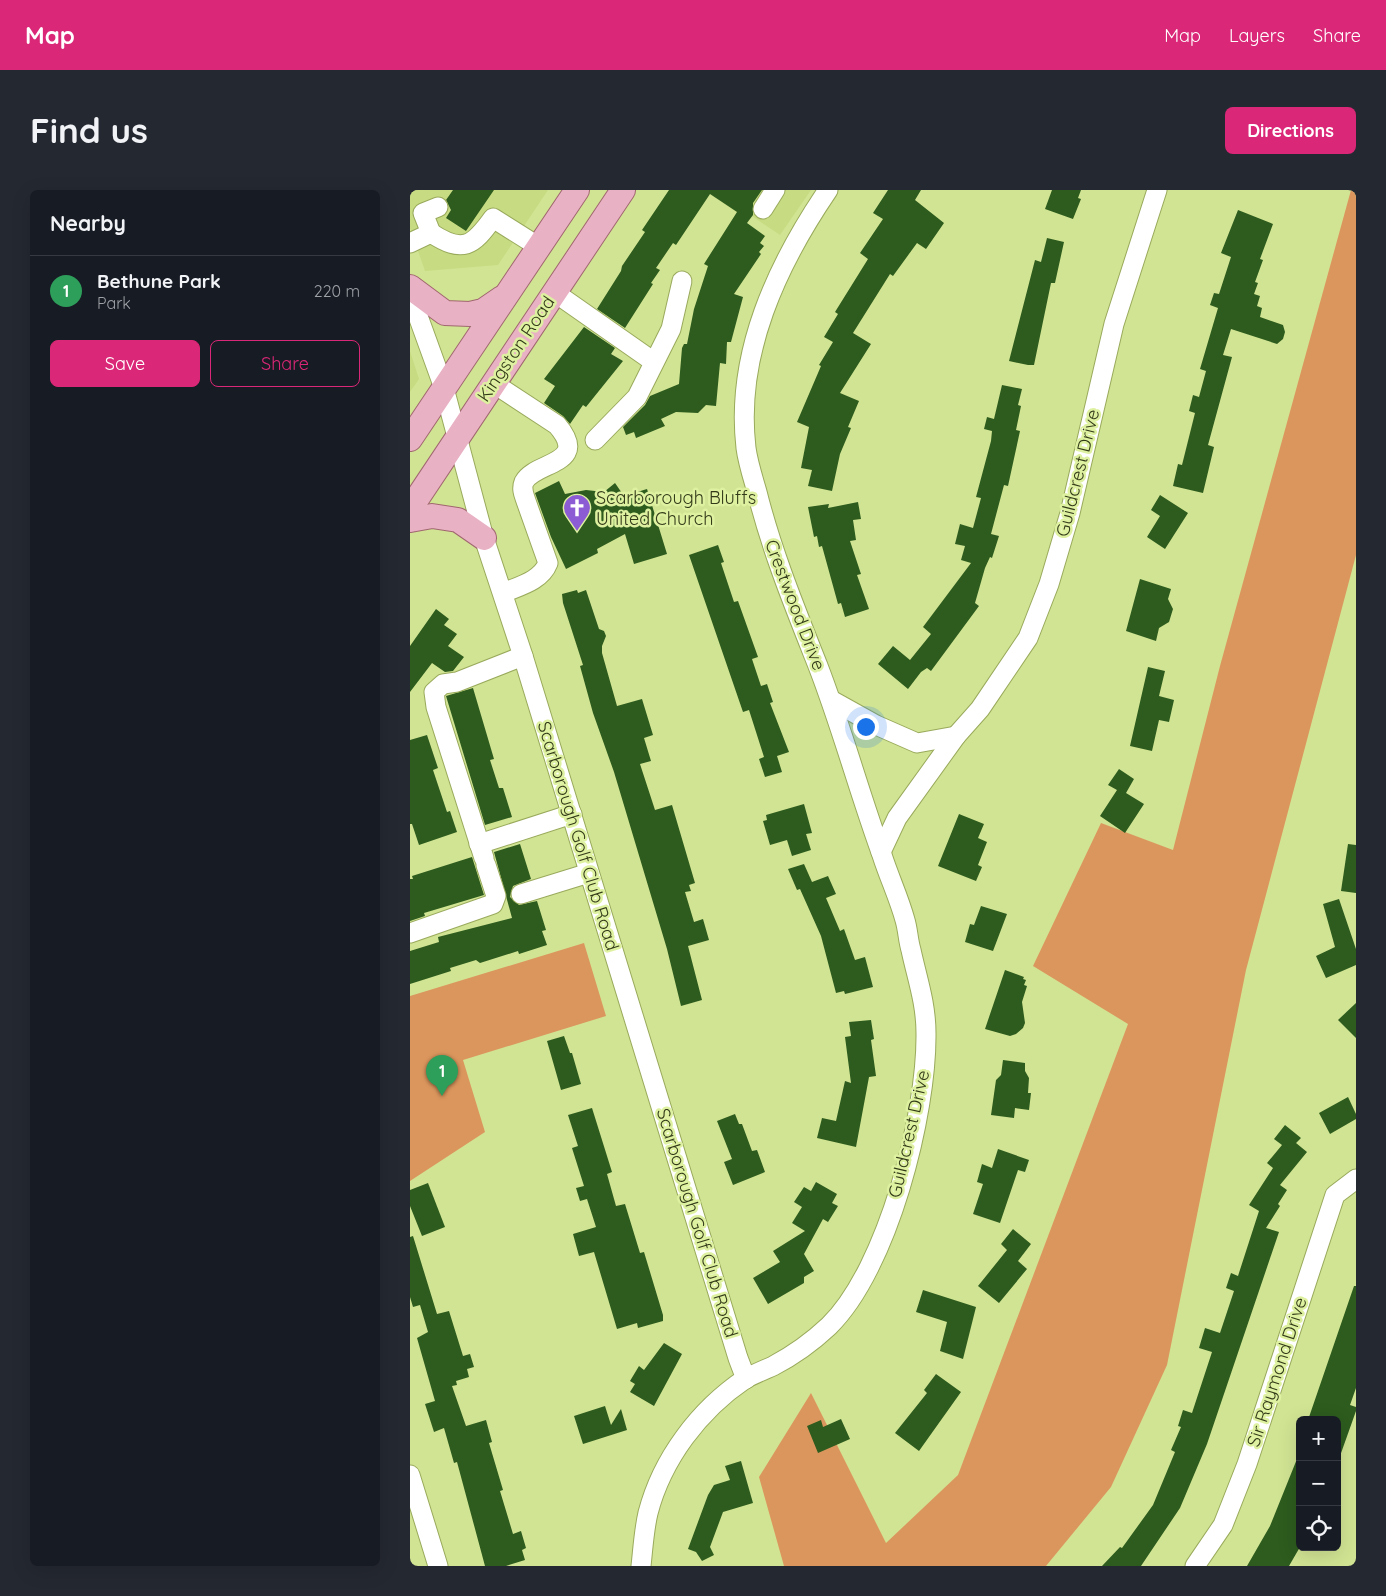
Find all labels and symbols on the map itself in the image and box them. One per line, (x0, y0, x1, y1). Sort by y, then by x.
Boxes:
street label: Kingston Road (472, 291, 559, 406)
street label: Guildcrest Drive (1051, 407, 1104, 539)
place label: Scarborough Bluffs United Church (596, 486, 756, 530)
church icon: Scarborough Bluffs United Church (562, 493, 592, 532)
street label: Crestwood Drive (760, 536, 831, 673)
your location (853, 714, 879, 740)
street label: Scarborough Golf Club Road (533, 719, 624, 953)
pin: 1 (426, 1055, 458, 1096)
street label: Guildcrest Drive (883, 1068, 934, 1200)
street label: Scarborough Golf Club Road (652, 1106, 743, 1340)
street label: Sir Raymond Drive (1241, 1294, 1312, 1450)

